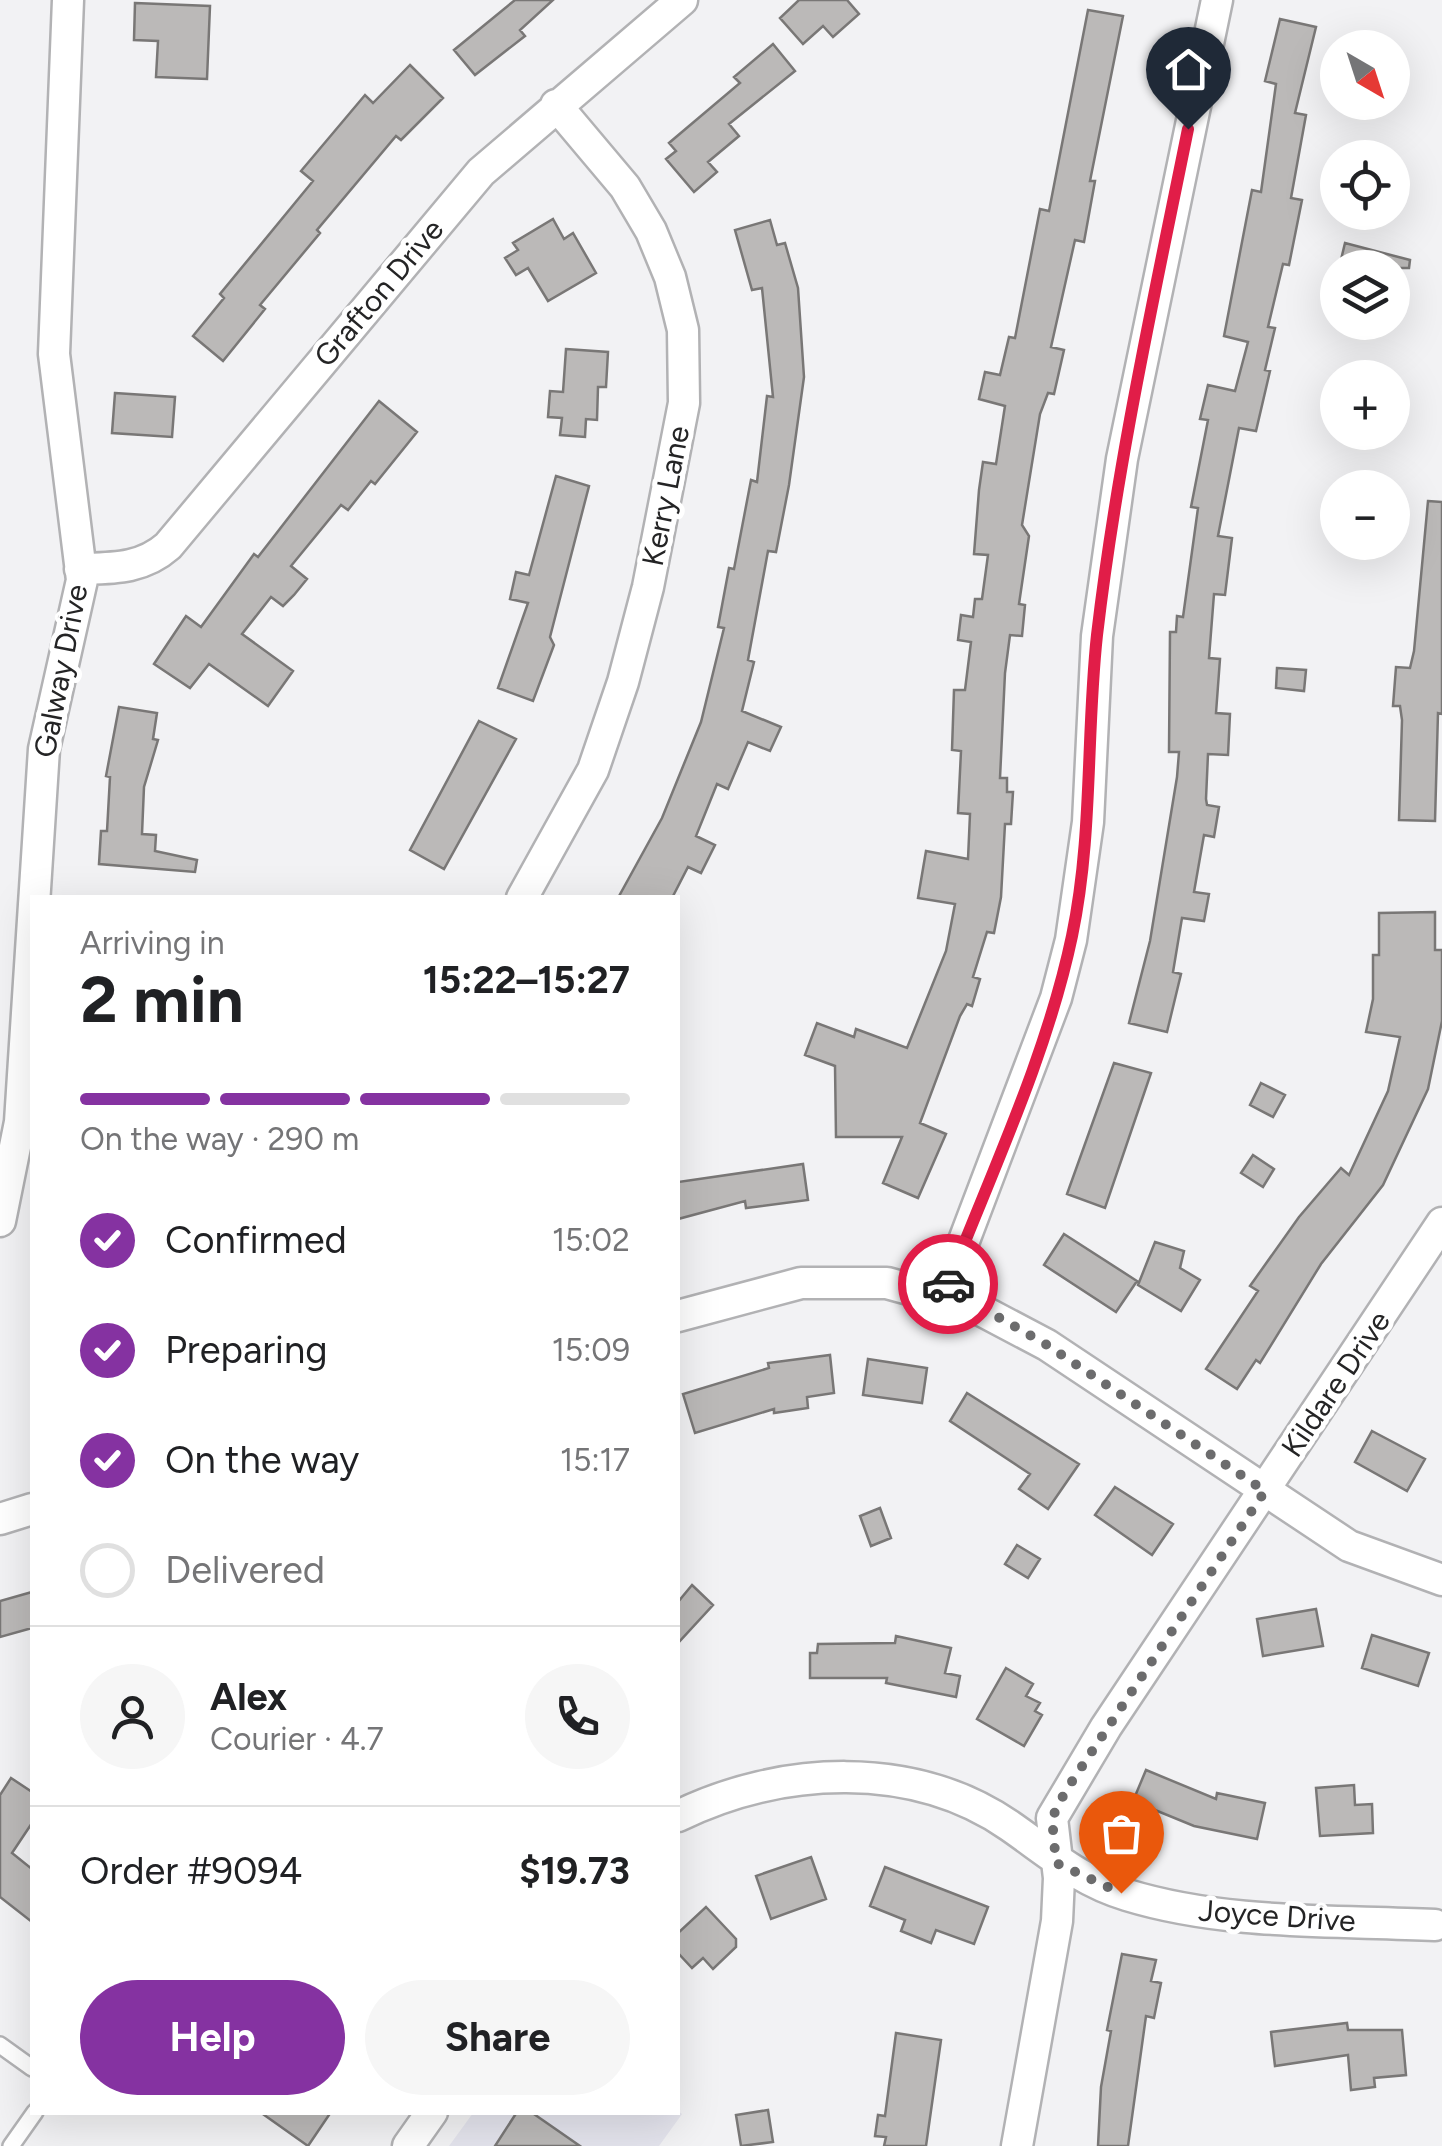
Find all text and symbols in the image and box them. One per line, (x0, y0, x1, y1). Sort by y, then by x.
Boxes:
pin (1146, 27, 1231, 130)
north arrow (1320, 30, 1410, 120)
map controls (1320, 30, 1410, 560)
icon: home (1161, 42, 1216, 97)
button: locate (1320, 140, 1410, 230)
street label: Grafton Drive (306, 211, 451, 374)
button: layers (1320, 250, 1410, 340)
button: + (1320, 360, 1410, 450)
street label: Kerry Lane (634, 423, 697, 569)
button: − (1320, 470, 1410, 560)
street label: Galway Drive (26, 581, 95, 761)
text: Arriving in (80, 924, 225, 962)
text: 15:22–15:27 (423, 957, 630, 1003)
text: 2 min (80, 960, 244, 1038)
text: On the way · 290 m (80, 1120, 359, 1158)
icon: check (80, 1213, 135, 1268)
text: Confirmed (165, 1217, 347, 1263)
text: 15:02 (552, 1221, 630, 1259)
courier (898, 1234, 998, 1334)
icon: car (921, 1257, 976, 1312)
street label: Kildare Drive (1273, 1304, 1398, 1464)
icon: check (80, 1323, 135, 1378)
text: Preparing (165, 1327, 327, 1373)
text: 15:09 (552, 1331, 630, 1369)
icon: check (80, 1433, 135, 1488)
text: On the way (165, 1437, 359, 1483)
text: 15:17 (560, 1441, 630, 1479)
text: Delivered (165, 1547, 325, 1593)
button: person (80, 1664, 185, 1769)
button: phone (525, 1664, 630, 1769)
text: Alex (210, 1674, 287, 1720)
text: Courier · 4.7 (210, 1720, 384, 1758)
pin (1079, 1791, 1164, 1894)
icon: bag (1094, 1806, 1149, 1861)
text: Order #9094 (80, 1848, 302, 1894)
text: $19.73 (519, 1848, 630, 1894)
street label: Joyce Drive (1197, 1892, 1357, 1939)
button: Help (80, 1980, 345, 2095)
button: Share (365, 1980, 630, 2095)

